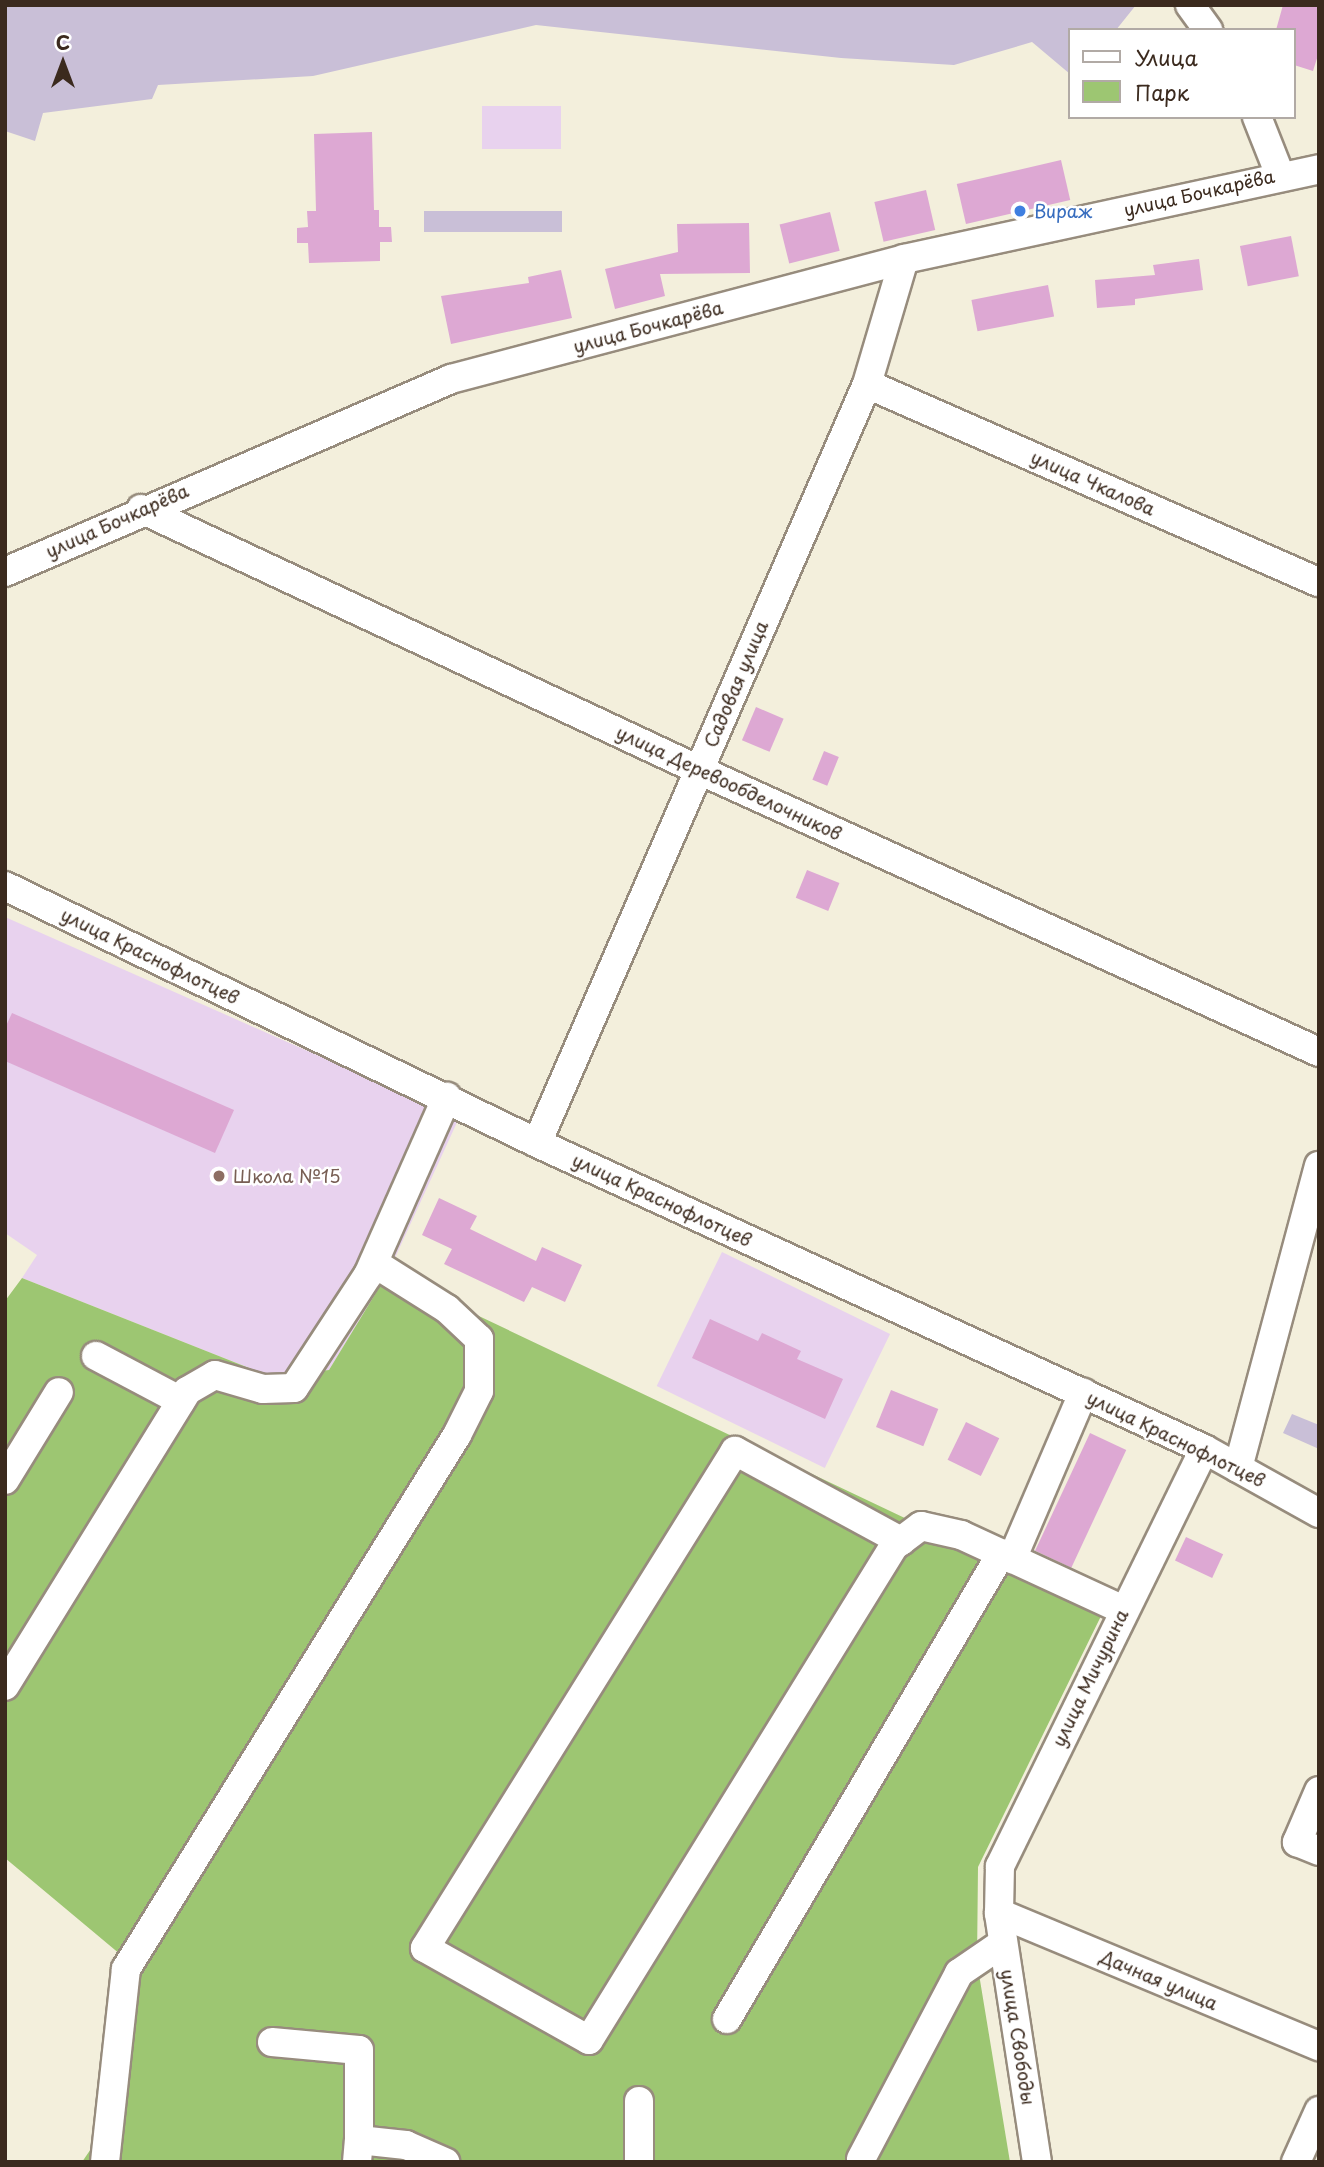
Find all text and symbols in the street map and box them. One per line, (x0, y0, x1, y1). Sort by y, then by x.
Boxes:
north arrow (28, 28, 98, 98)
text: С (56, 28, 70, 56)
legend (1068, 28, 1296, 119)
text: Улица (1135, 41, 1198, 73)
text: Парк (1135, 76, 1189, 108)
street label: улица Бочкарёва (1121, 165, 1277, 221)
place label: Вираж (1034, 200, 1092, 222)
marker: Вираж (1012, 203, 1028, 219)
street label: улица Бочкарёва (570, 296, 726, 358)
street label: улица Чкалова (1027, 446, 1159, 520)
street label: улица Бочкарёва (42, 480, 192, 562)
street label: Садовая улица (699, 617, 773, 751)
street label: улица Деревообделочников (612, 721, 846, 845)
street label: улица Краснофлотцев (57, 903, 243, 1009)
street label: улица Краснофлотцев (568, 1149, 756, 1251)
place label: Школа №15 (233, 1165, 341, 1187)
marker: Школа №15 (211, 1168, 227, 1184)
street label: улица Краснофлотцев (1083, 1386, 1269, 1492)
street label: улица Мичурина (1047, 1605, 1133, 1751)
street label: Дачная улица (1097, 1945, 1221, 2015)
street label: улица Свободы (997, 1967, 1039, 2107)

